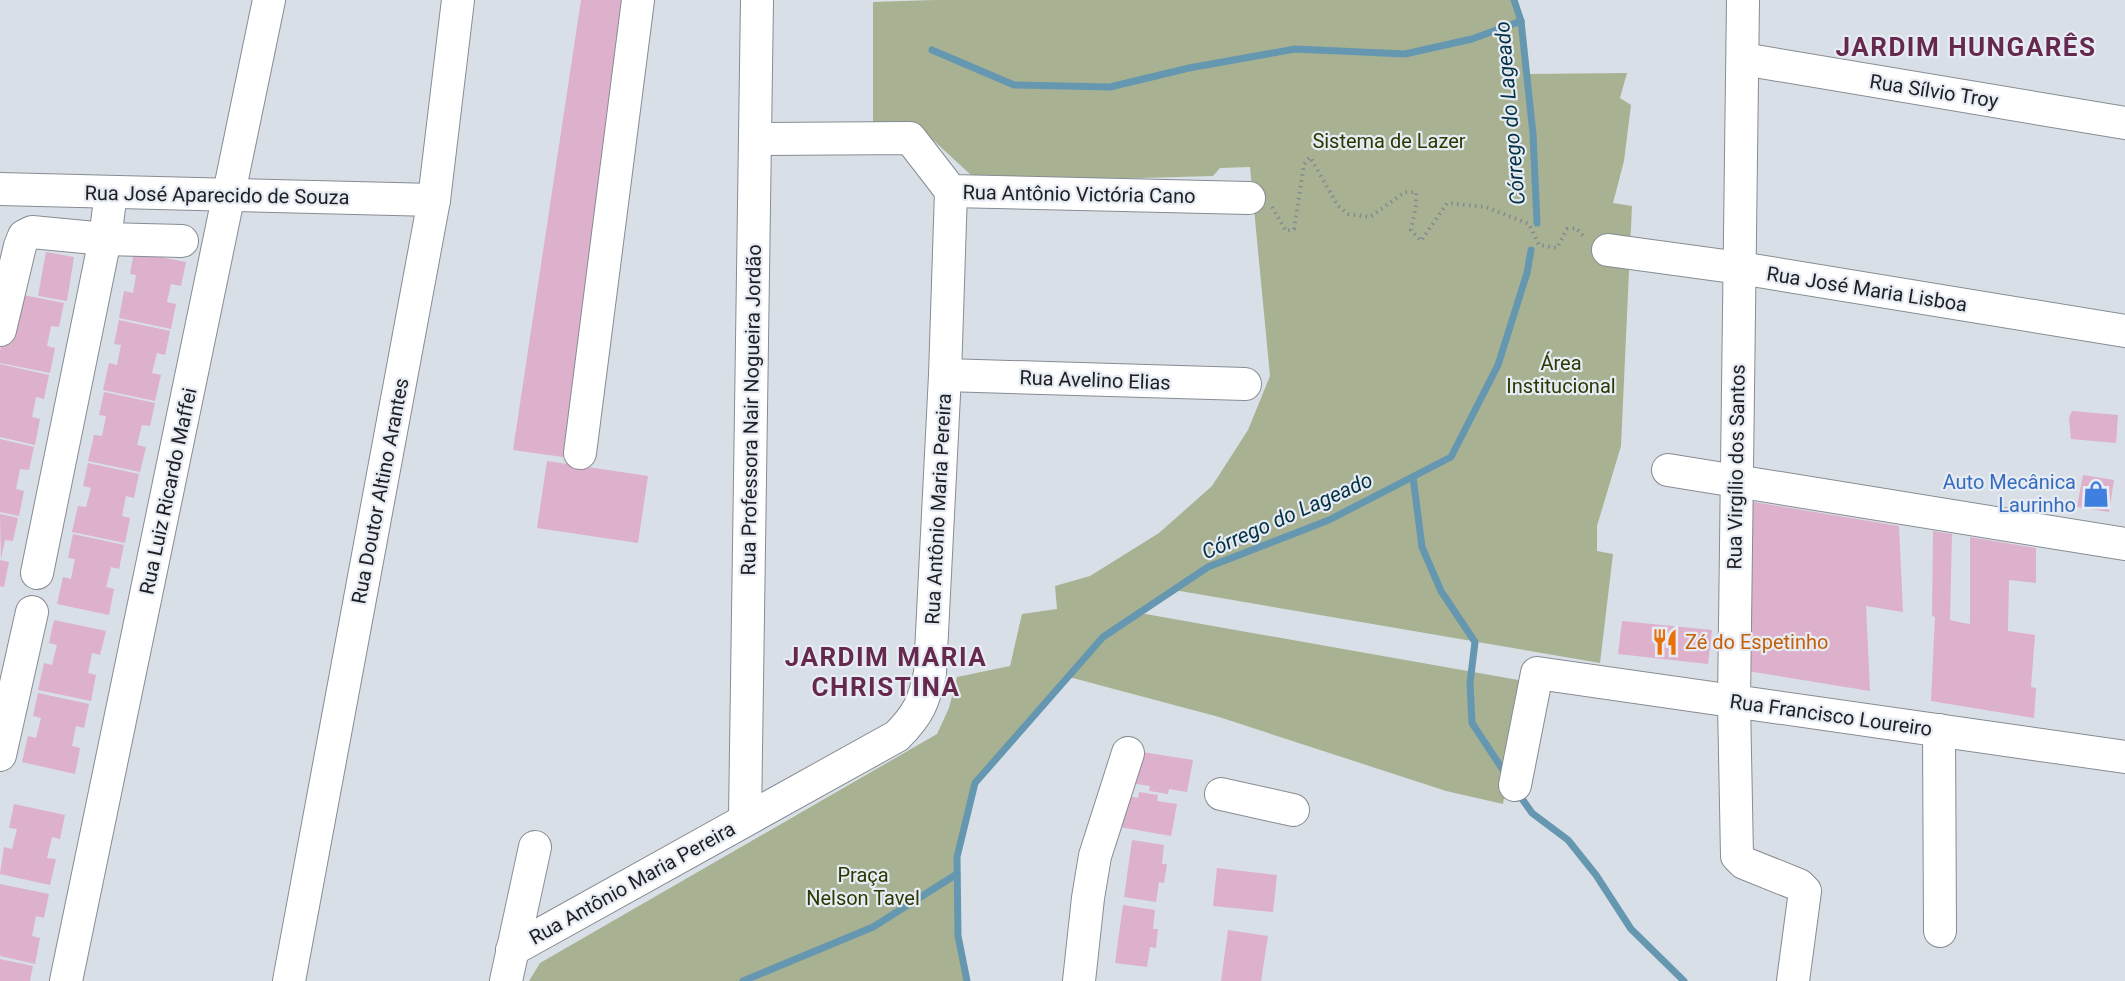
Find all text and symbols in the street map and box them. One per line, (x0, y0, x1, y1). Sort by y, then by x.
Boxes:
water label: Córrego do Lageado (1490, 20, 1530, 206)
district label: JARDIM HUNGARÊS (1836, 32, 2096, 62)
street label: Rua Sílvio Troy (1868, 69, 2001, 113)
park label: Sistema de Lazer (1312, 129, 1466, 153)
street label: Rua Antônio Victória Cano (962, 180, 1196, 208)
street label: Rua José Aparecido de Souza (84, 181, 350, 209)
street label: Rua Professora Nair Nogueira Jordão (736, 244, 766, 576)
street label: Rua José Maria Lisboa (1765, 261, 1969, 317)
park label: Área Institucional (1506, 351, 1616, 398)
street label: Rua Virgílio dos Santos (1722, 364, 1750, 570)
street label: Rua Avelino Elias (1019, 365, 1171, 395)
street label: Rua Doutor Altino Arantes (346, 376, 414, 606)
street label: Rua Luiz Ricardo Maffei (134, 386, 202, 596)
street label: Rua Antônio Maria Pereira (920, 393, 956, 625)
water label: Córrego do Lageado (1198, 468, 1376, 564)
place label: Auto Mecânica Laurinho (1943, 470, 2076, 517)
shop icon: Auto Mecânica Laurinho (2081, 479, 2111, 509)
restaurant icon: Zé do Espetinho (1650, 627, 1680, 657)
place label: Zé do Espetinho (1685, 630, 1828, 654)
district label: JARDIM MARIA CHRISTINA (785, 642, 987, 702)
street label: Rua Francisco Loureiro (1728, 689, 1934, 741)
street label: Rua Antônio Maria Pereira (525, 816, 739, 950)
park label: Praça Nelson Tavel (806, 863, 920, 910)

